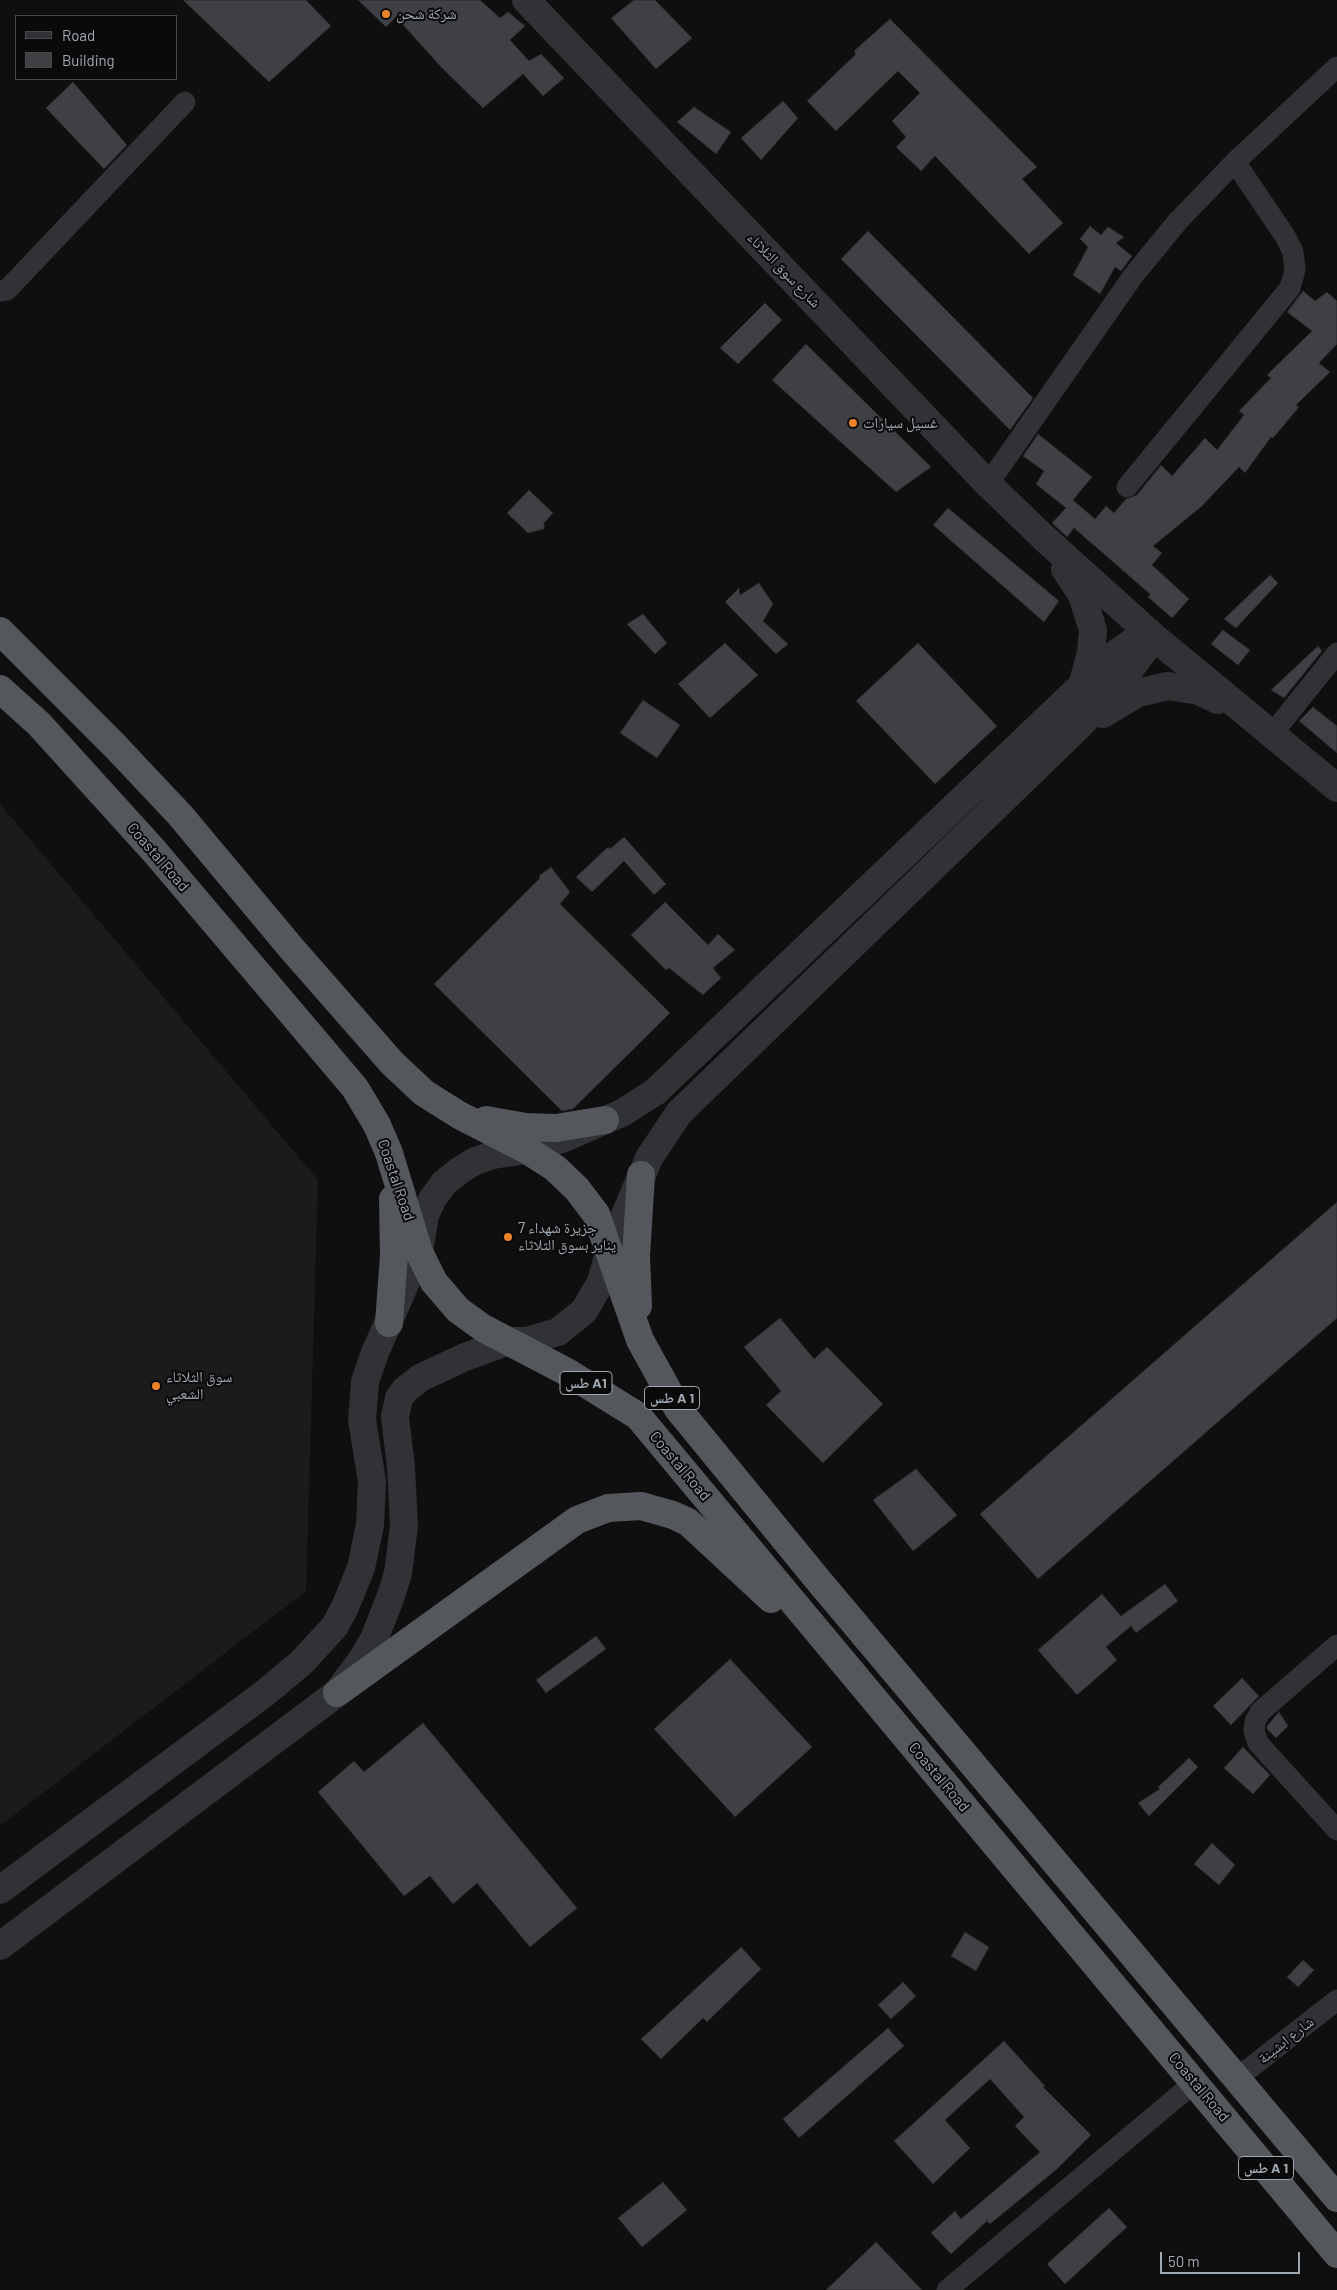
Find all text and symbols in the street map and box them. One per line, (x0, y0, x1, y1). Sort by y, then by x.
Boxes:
place label: شركة شحن (396, 5, 457, 23)
marker: شركة شحن (380, 8, 392, 20)
legend (15, 15, 178, 80)
text: Road (62, 26, 95, 44)
text: Building (62, 51, 115, 69)
street label: شارع سوق الثلاثاء (744, 229, 824, 311)
place label: غسيل سيارات (863, 414, 938, 432)
marker: غسيل سيارات (847, 417, 859, 429)
street label: Coastal Road (123, 819, 193, 895)
street label: Coastal Road (374, 1137, 418, 1223)
place label: جزيرة شهداء 7 يناير بسوق الثلاثاء (518, 1219, 616, 1254)
marker: جزيرة شهداء 7 يناير بسوق الثلاثاء (502, 1231, 514, 1243)
place label: سوق الثلاثاء الشعبي (166, 1368, 232, 1403)
road number: طس A1 (560, 1372, 612, 1395)
marker: سوق الثلاثاء الشعبي (150, 1380, 162, 1392)
road number: طس A 1 (644, 1386, 700, 1410)
street label: Coastal Road (646, 1428, 714, 1504)
street label: Coastal Road (905, 1739, 973, 1815)
street label: شارع ابشينة (1255, 2013, 1317, 2067)
street label: Coastal Road (1165, 2049, 1233, 2125)
road number: طس A 1 (1238, 2156, 1294, 2180)
scale bar (1162, 2242, 1302, 2274)
text: 50 m (1168, 2252, 1200, 2270)

